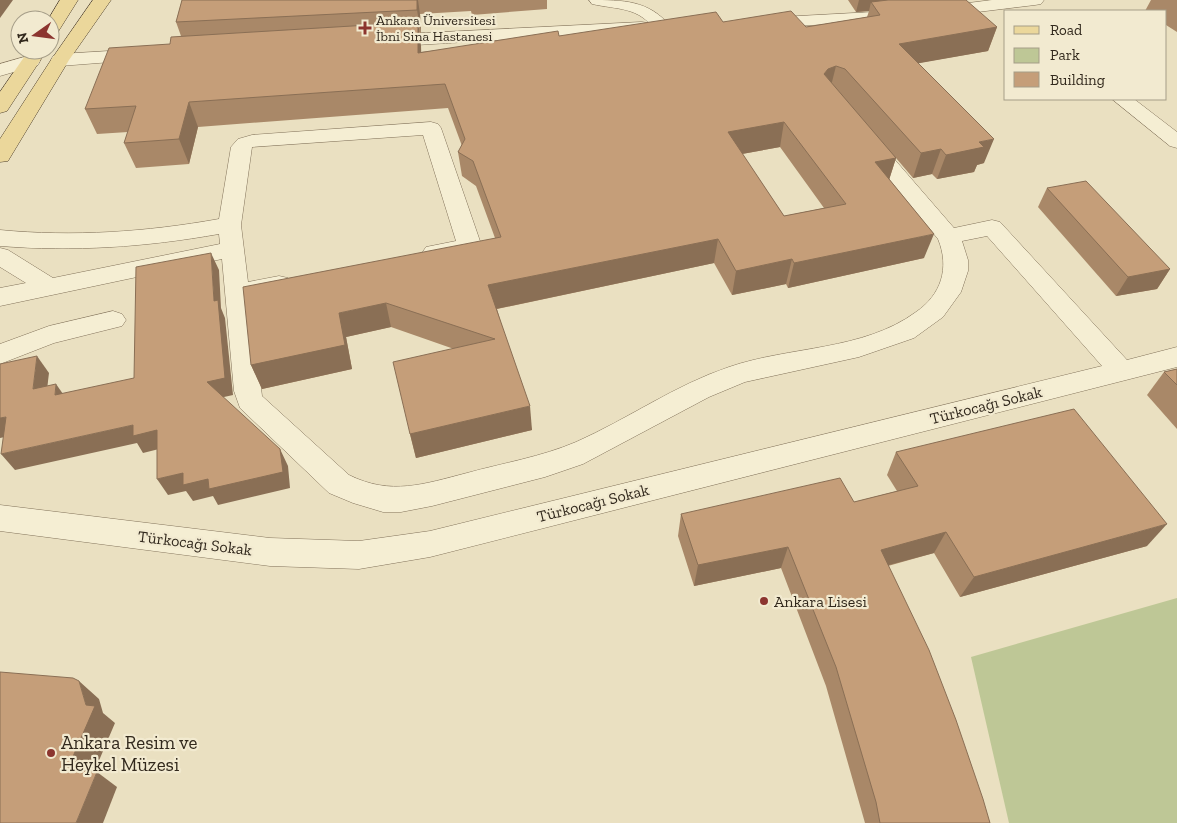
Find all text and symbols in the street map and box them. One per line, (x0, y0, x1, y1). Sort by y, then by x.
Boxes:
north arrow (10, 10, 60, 60)
legend (1004, 10, 1167, 100)
place label: Ankara Üniversitesi İbni Sina Hastanesi (376, 12, 496, 45)
marker: Ankara Üniversitesi İbni Sina Hastanesi (358, 21, 372, 35)
text: Road (1050, 21, 1083, 39)
text: N (13, 30, 32, 45)
text: Park (1050, 46, 1080, 64)
text: Building (1050, 71, 1105, 89)
street label: Türkocağı Sokak (928, 382, 1045, 428)
street label: Türkocağı Sokak (535, 480, 652, 526)
street label: Türkocağı Sokak (137, 527, 254, 560)
place label: Ankara Lisesi (774, 592, 867, 611)
marker: Ankara Lisesi (758, 595, 770, 607)
place label: Ankara Resim ve Heykel Müzesi (61, 731, 197, 776)
marker: Ankara Resim ve Heykel Müzesi (45, 747, 57, 759)

